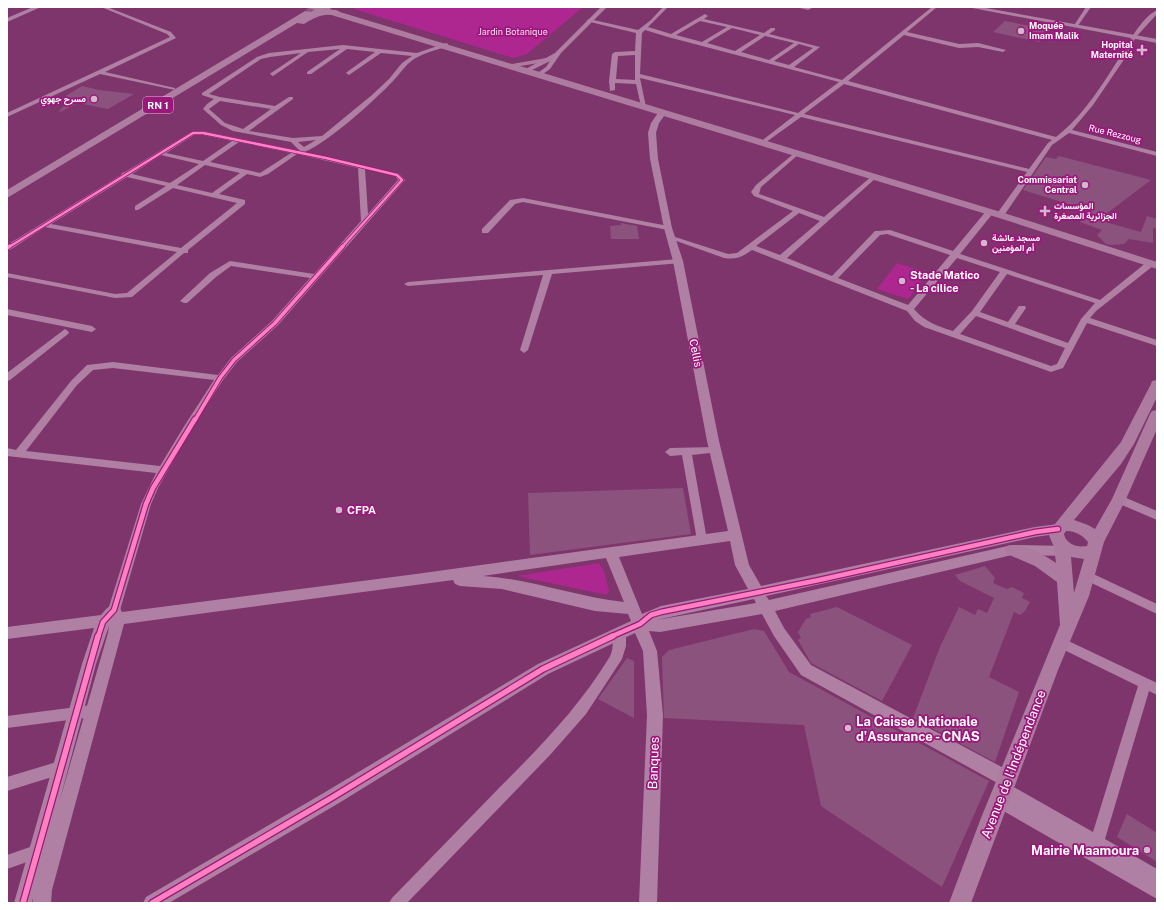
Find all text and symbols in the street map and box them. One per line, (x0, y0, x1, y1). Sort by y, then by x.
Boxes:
place label: Moquée Imam Malik (1029, 20, 1080, 41)
park label: Jardin Botanique (478, 26, 548, 37)
marker: Moquée Imam Malik (1016, 26, 1026, 36)
place label: Hopital Maternité (1091, 39, 1133, 60)
marker: Hopital Maternité (1136, 44, 1148, 56)
place label: مسرح جهوي (41, 93, 86, 107)
marker: مسرح جهوي (89, 94, 99, 104)
road number: RN 1 (143, 97, 173, 113)
street label: Rue Rezzoug (1088, 122, 1143, 145)
place label: Commissariat Central (1017, 174, 1077, 195)
marker: Commissariat Central (1080, 180, 1090, 190)
place label: المؤسسات الجزائرية المصغرة (1054, 200, 1117, 222)
marker: المؤسسات الجزائرية المصغرة (1039, 205, 1051, 217)
place label: مسجد عائشة أم المؤمنين (992, 232, 1040, 254)
marker: مسجد عائشة أم المؤمنين (979, 238, 989, 248)
place label: Stade Matico - La cilice (910, 269, 980, 294)
marker: Stade Matico - La cilice (897, 276, 907, 286)
street label: Cellis (687, 338, 705, 369)
place label: CFPA (347, 504, 376, 516)
marker: CFPA (334, 505, 344, 515)
street label: Avenue de l'Indépendance (978, 688, 1049, 841)
place label: La Caisse Nationale d'Assurance - CNAS (856, 714, 980, 744)
marker: La Caisse Nationale d'Assurance - CNAS (843, 723, 853, 733)
street label: Banques (645, 736, 662, 790)
place label: Mairie Maamoura (1031, 843, 1139, 858)
marker: Mairie Maamoura (1142, 845, 1152, 855)

